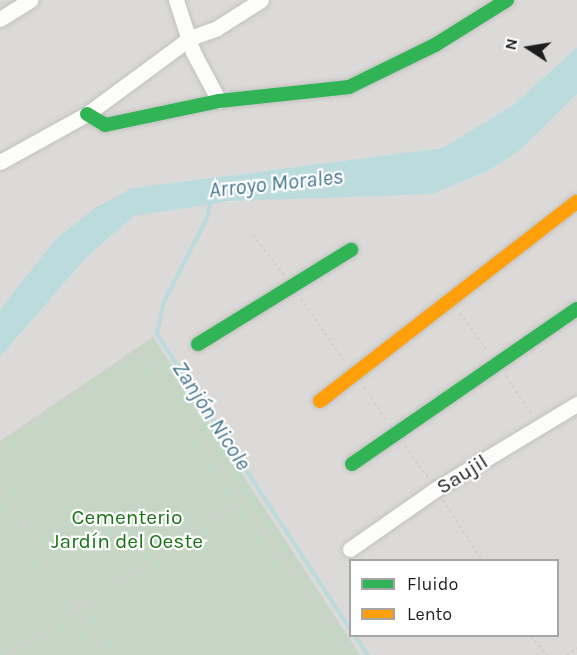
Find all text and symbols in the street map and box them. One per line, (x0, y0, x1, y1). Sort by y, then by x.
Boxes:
north arrow (499, 18, 559, 78)
text: N (500, 37, 521, 52)
water label: Arroyo Morales (208, 164, 344, 204)
water label: Zanjón Nicole (166, 357, 256, 475)
street label: Saujil (432, 449, 492, 499)
park label: Cementerio Jardín del Oeste (51, 504, 203, 554)
legend (349, 559, 559, 637)
text: Fluido (407, 573, 458, 595)
text: Lento (407, 603, 452, 625)

